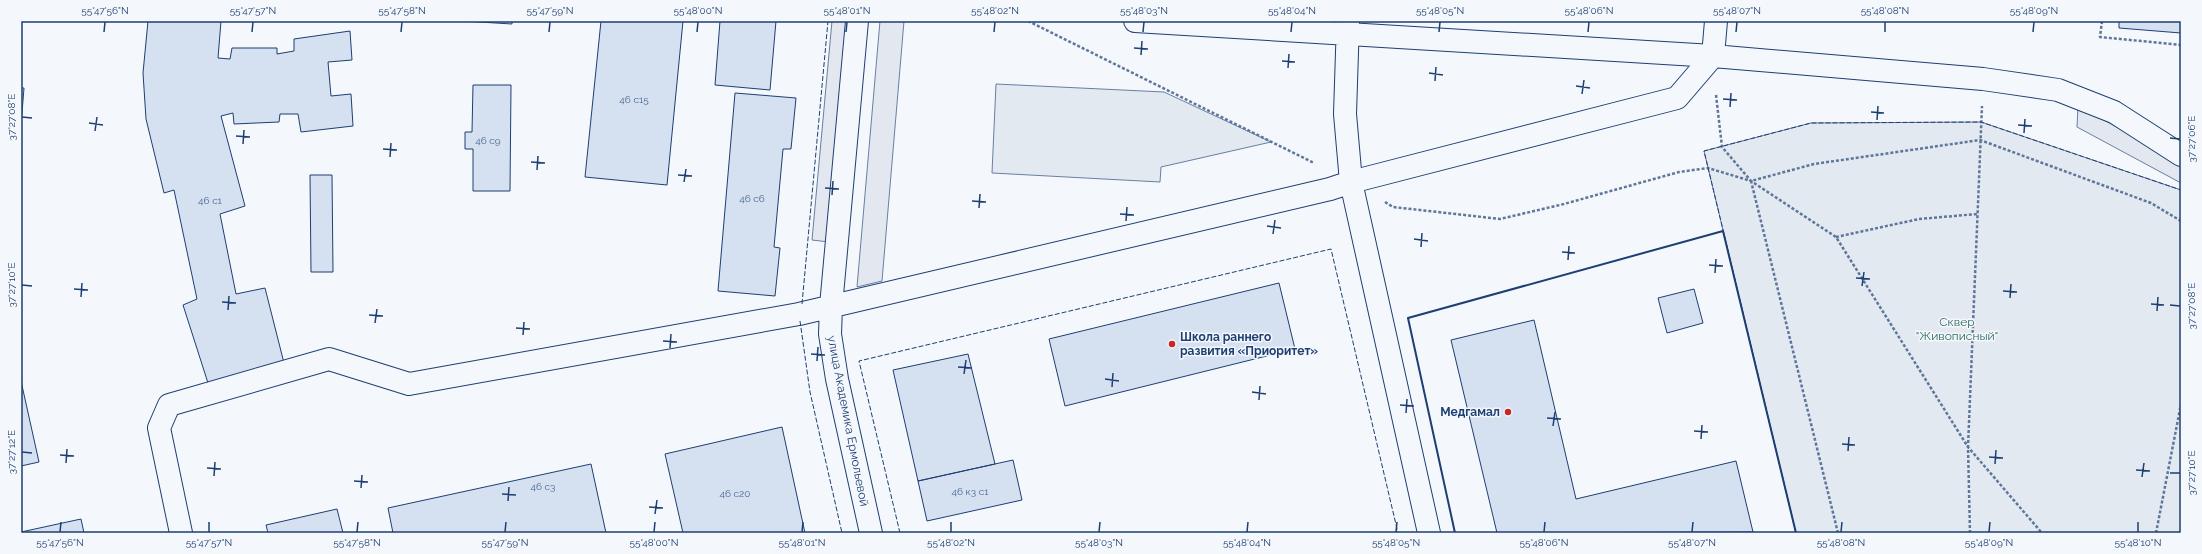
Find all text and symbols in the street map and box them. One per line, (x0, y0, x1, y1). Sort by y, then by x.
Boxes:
text: 55°47'56"N (81, 5, 129, 16)
text: 55°47'57"N (230, 5, 276, 16)
text: 55°47'58"N (378, 5, 426, 16)
text: 55°47'59"N (527, 5, 574, 16)
text: 55°48'00"N (674, 5, 722, 16)
text: 55°48'01"N (824, 5, 870, 16)
text: 55°48'02"N (971, 5, 1019, 16)
text: 55°48'03"N (1120, 5, 1168, 16)
text: 55°48'04"N (1268, 5, 1316, 16)
text: 55°48'05"N (1416, 5, 1464, 16)
text: 55°48'06"N (1565, 5, 1613, 16)
text: 55°48'07"N (1713, 5, 1761, 16)
text: 55°48'08"N (1861, 5, 1909, 16)
text: 55°48'09"N (2010, 5, 2058, 16)
text: 37°27'08"E (6, 94, 17, 140)
house number: 46 с15 (619, 94, 649, 105)
text: 37°27'06"E (2186, 116, 2197, 162)
house number: 46 с9 (475, 135, 501, 146)
house number: 46 с6 (739, 193, 765, 204)
house number: 46 с1 (198, 195, 223, 206)
text: 37°27'10"E (6, 262, 17, 308)
text: 37°27'08"E (2186, 283, 2197, 329)
park label: Сквер "Живописный" (1916, 315, 1998, 343)
place label: Школа раннего развития «Приоритет» (1180, 330, 1318, 358)
street label: улица Академика Ермольевой (825, 335, 871, 507)
marker: Школа раннего развития «Приоритет» (1167, 339, 1177, 349)
place label: Медгамал (1440, 405, 1500, 419)
marker: Медгамал (1503, 407, 1513, 417)
text: 37°27'12"E (6, 430, 17, 474)
text: 37°27'10"E (2186, 450, 2197, 496)
house number: 46 с3 (531, 481, 555, 492)
house number: 46 к3 с1 (952, 486, 989, 497)
house number: 46 с20 (720, 488, 750, 499)
text: 55°47'56"N (36, 537, 84, 548)
text: 55°47'57"N (186, 537, 232, 548)
text: 55°47'58"N (333, 537, 381, 548)
text: 55°47'59"N (482, 537, 529, 548)
text: 55°48'00"N (630, 537, 678, 548)
text: 55°48'01"N (779, 537, 825, 548)
text: 55°48'02"N (927, 537, 975, 548)
text: 55°48'03"N (1075, 537, 1123, 548)
text: 55°48'04"N (1223, 537, 1271, 548)
text: 55°48'05"N (1372, 537, 1420, 548)
text: 55°48'06"N (1520, 537, 1568, 548)
text: 55°48'07"N (1668, 537, 1716, 548)
text: 55°48'08"N (1817, 537, 1865, 548)
text: 55°48'09"N (1965, 537, 2013, 548)
text: 55°48'10"N (2114, 537, 2162, 548)

